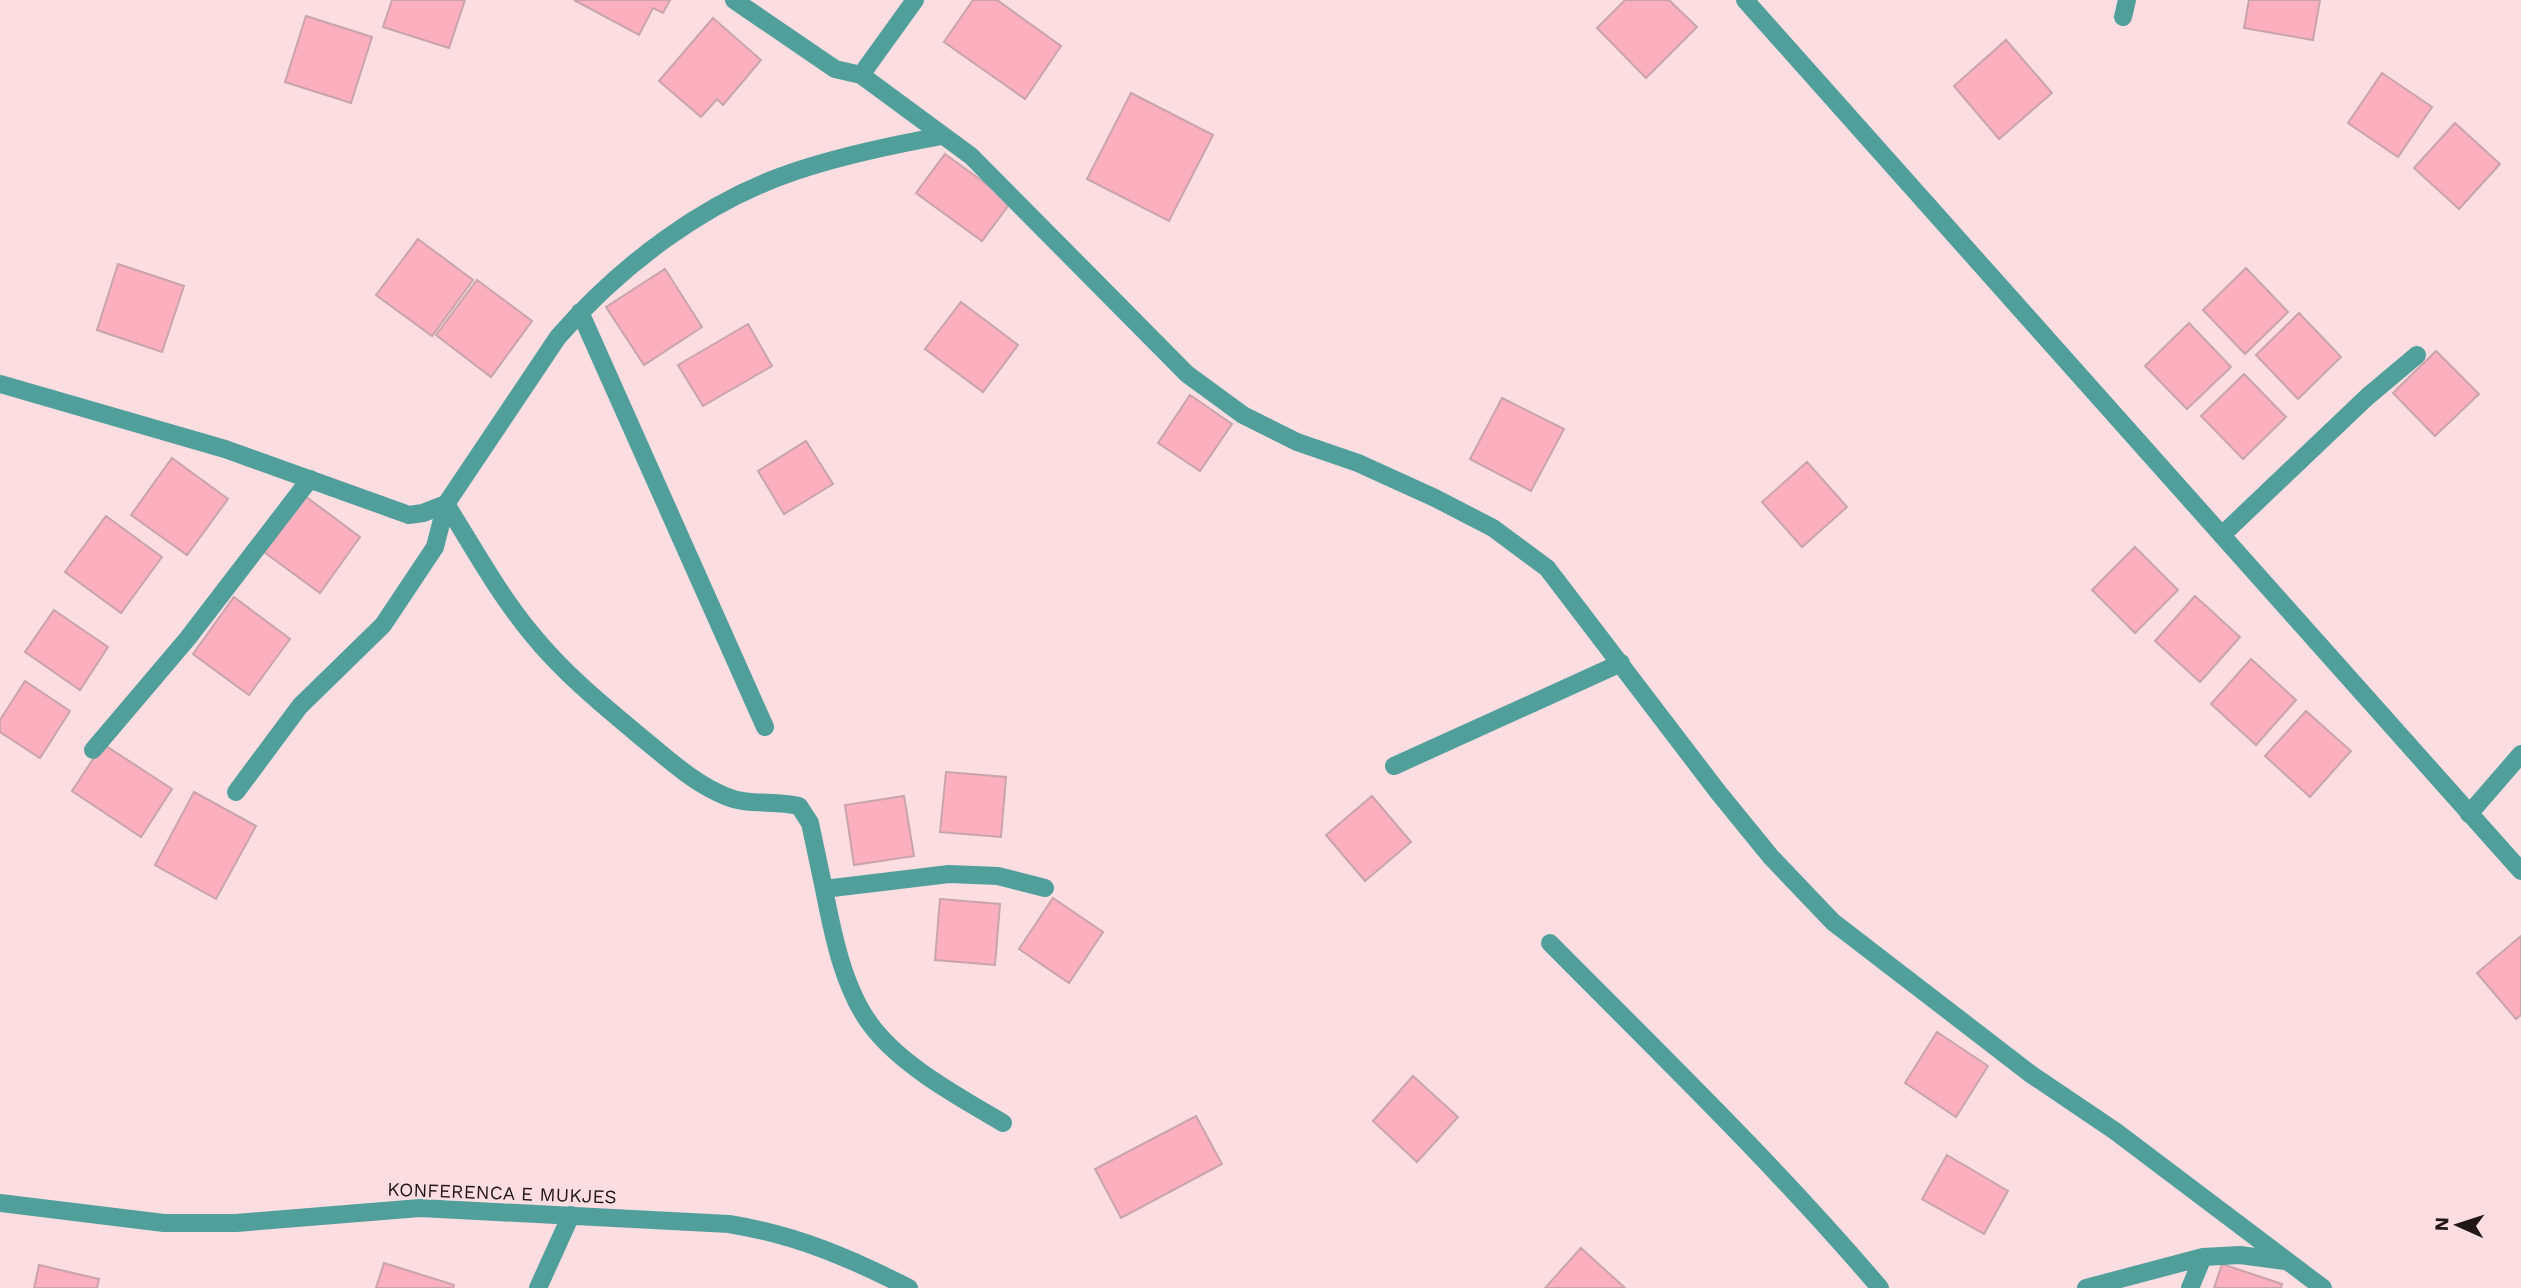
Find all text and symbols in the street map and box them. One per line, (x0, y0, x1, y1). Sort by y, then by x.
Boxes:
street label: KONFERENCA E MUKJES (387, 1178, 617, 1208)
north arrow (2423, 1190, 2493, 1260)
text: N (2430, 1216, 2453, 1232)

